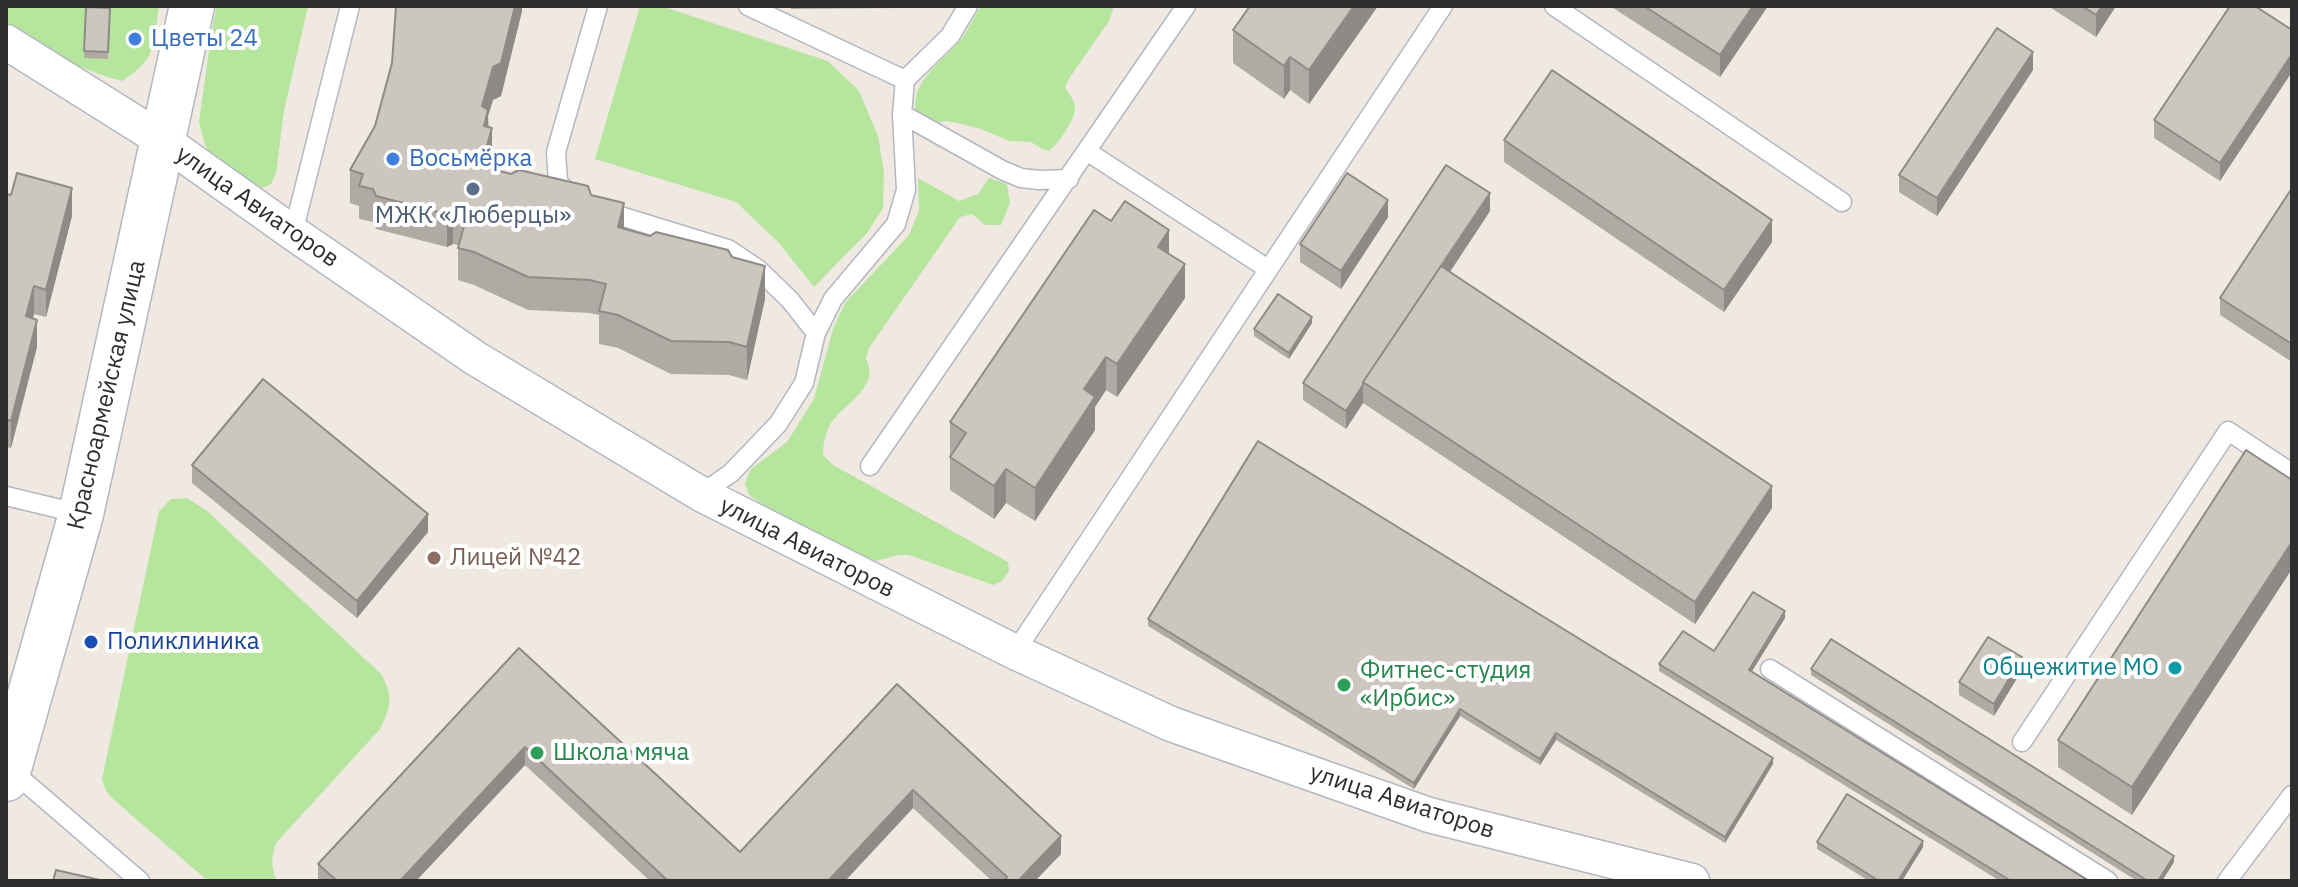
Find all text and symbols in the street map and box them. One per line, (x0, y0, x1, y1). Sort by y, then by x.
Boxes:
place label: Цветы 24 (151, 25, 258, 53)
marker: Цветы 24 (126, 30, 144, 48)
street label: улица Авиаторов (170, 140, 344, 274)
place label: Восьмёрка (409, 145, 532, 173)
marker: Восьмёрка (384, 150, 402, 168)
marker: МЖК «Люберцы» (464, 180, 482, 198)
place label: МЖК «Люберцы» (375, 202, 571, 230)
street label: Красноармейская улица (62, 257, 152, 533)
street label: улица Авиаторов (715, 491, 899, 605)
place label: Лицей №42 (450, 544, 581, 572)
marker: Лицей №42 (425, 549, 443, 567)
place label: Поликлиника (107, 628, 260, 656)
marker: Поликлиника (82, 633, 100, 651)
place label: Общежитие МО (1983, 654, 2159, 682)
place label: Фитнес-студия «Ирбис» (1360, 657, 1531, 713)
marker: Общежитие МО (2166, 659, 2184, 677)
marker: Фитнес-студия «Ирбис» (1335, 676, 1353, 694)
place label: Школа мяча (553, 739, 689, 767)
marker: Школа мяча (528, 744, 546, 762)
street label: улица Авиаторов (1306, 759, 1498, 845)

